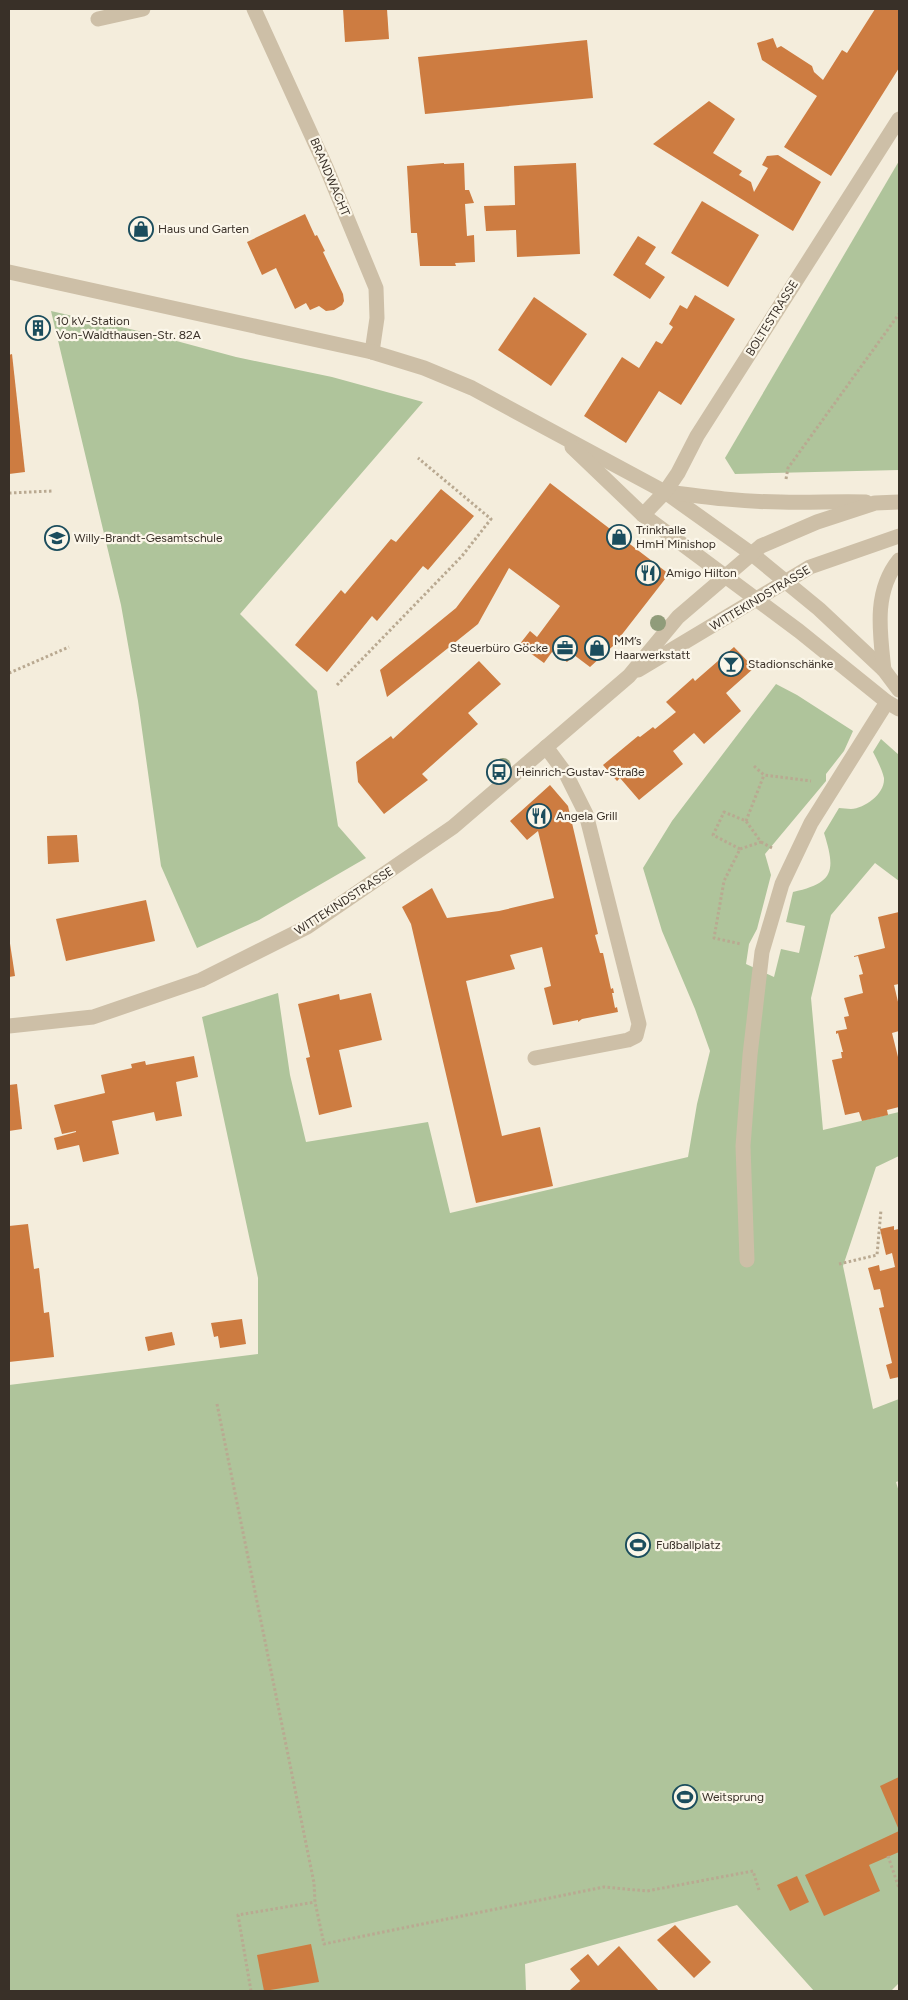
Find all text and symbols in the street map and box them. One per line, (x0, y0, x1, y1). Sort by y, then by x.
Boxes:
street label: BRANDWACHT (307, 136, 353, 219)
shop icon: Haus und Garten (128, 216, 154, 242)
place label: Haus und Garten (158, 222, 249, 236)
street label: BOLTESTRASSE (743, 277, 801, 359)
place label: 10 kV-Station Von-Waldthausen-Str. 82A (56, 314, 201, 342)
building icon: 10 kV-Station Von-Waldthausen-Str. 82A (25, 315, 51, 341)
place label: Trinkhalle HmH Minishop (636, 523, 716, 551)
shop icon: Trinkhalle HmH Minishop (606, 524, 632, 550)
school or university icon: Willy-Brandt-Gesamtschule (44, 525, 70, 551)
place label: Willy-Brandt-Gesamtschule (74, 531, 223, 545)
restaurant icon: Amigo Hilton (635, 560, 661, 586)
street label: WITTEKINDSTRASSE (707, 562, 813, 634)
place label: Amigo Hilton (666, 566, 737, 580)
place label: MM’s Haarwerkstatt (614, 634, 691, 662)
office icon: Steuerbüro Göcke (552, 635, 578, 661)
shop icon: MM’s Haarwerkstatt (584, 635, 610, 661)
place label: Steuerbüro Göcke (450, 641, 548, 655)
bar icon: Stadionschänke (718, 651, 744, 677)
place label: Stadionschänke (748, 657, 834, 671)
bus stop icon: Heinrich-Gustav-Straße (486, 759, 512, 785)
place label: Heinrich-Gustav-Straße (516, 765, 645, 779)
restaurant icon: Angela Grill (526, 803, 552, 829)
place label: Angela Grill (556, 809, 617, 823)
street label: WITTEKINDSTRASSE (292, 864, 396, 938)
sports icon: Fußballplatz (625, 1532, 651, 1558)
place label: Fußballplatz (656, 1538, 721, 1552)
sports icon: Weitsprung (672, 1784, 698, 1810)
place label: Weitsprung (702, 1790, 764, 1804)

